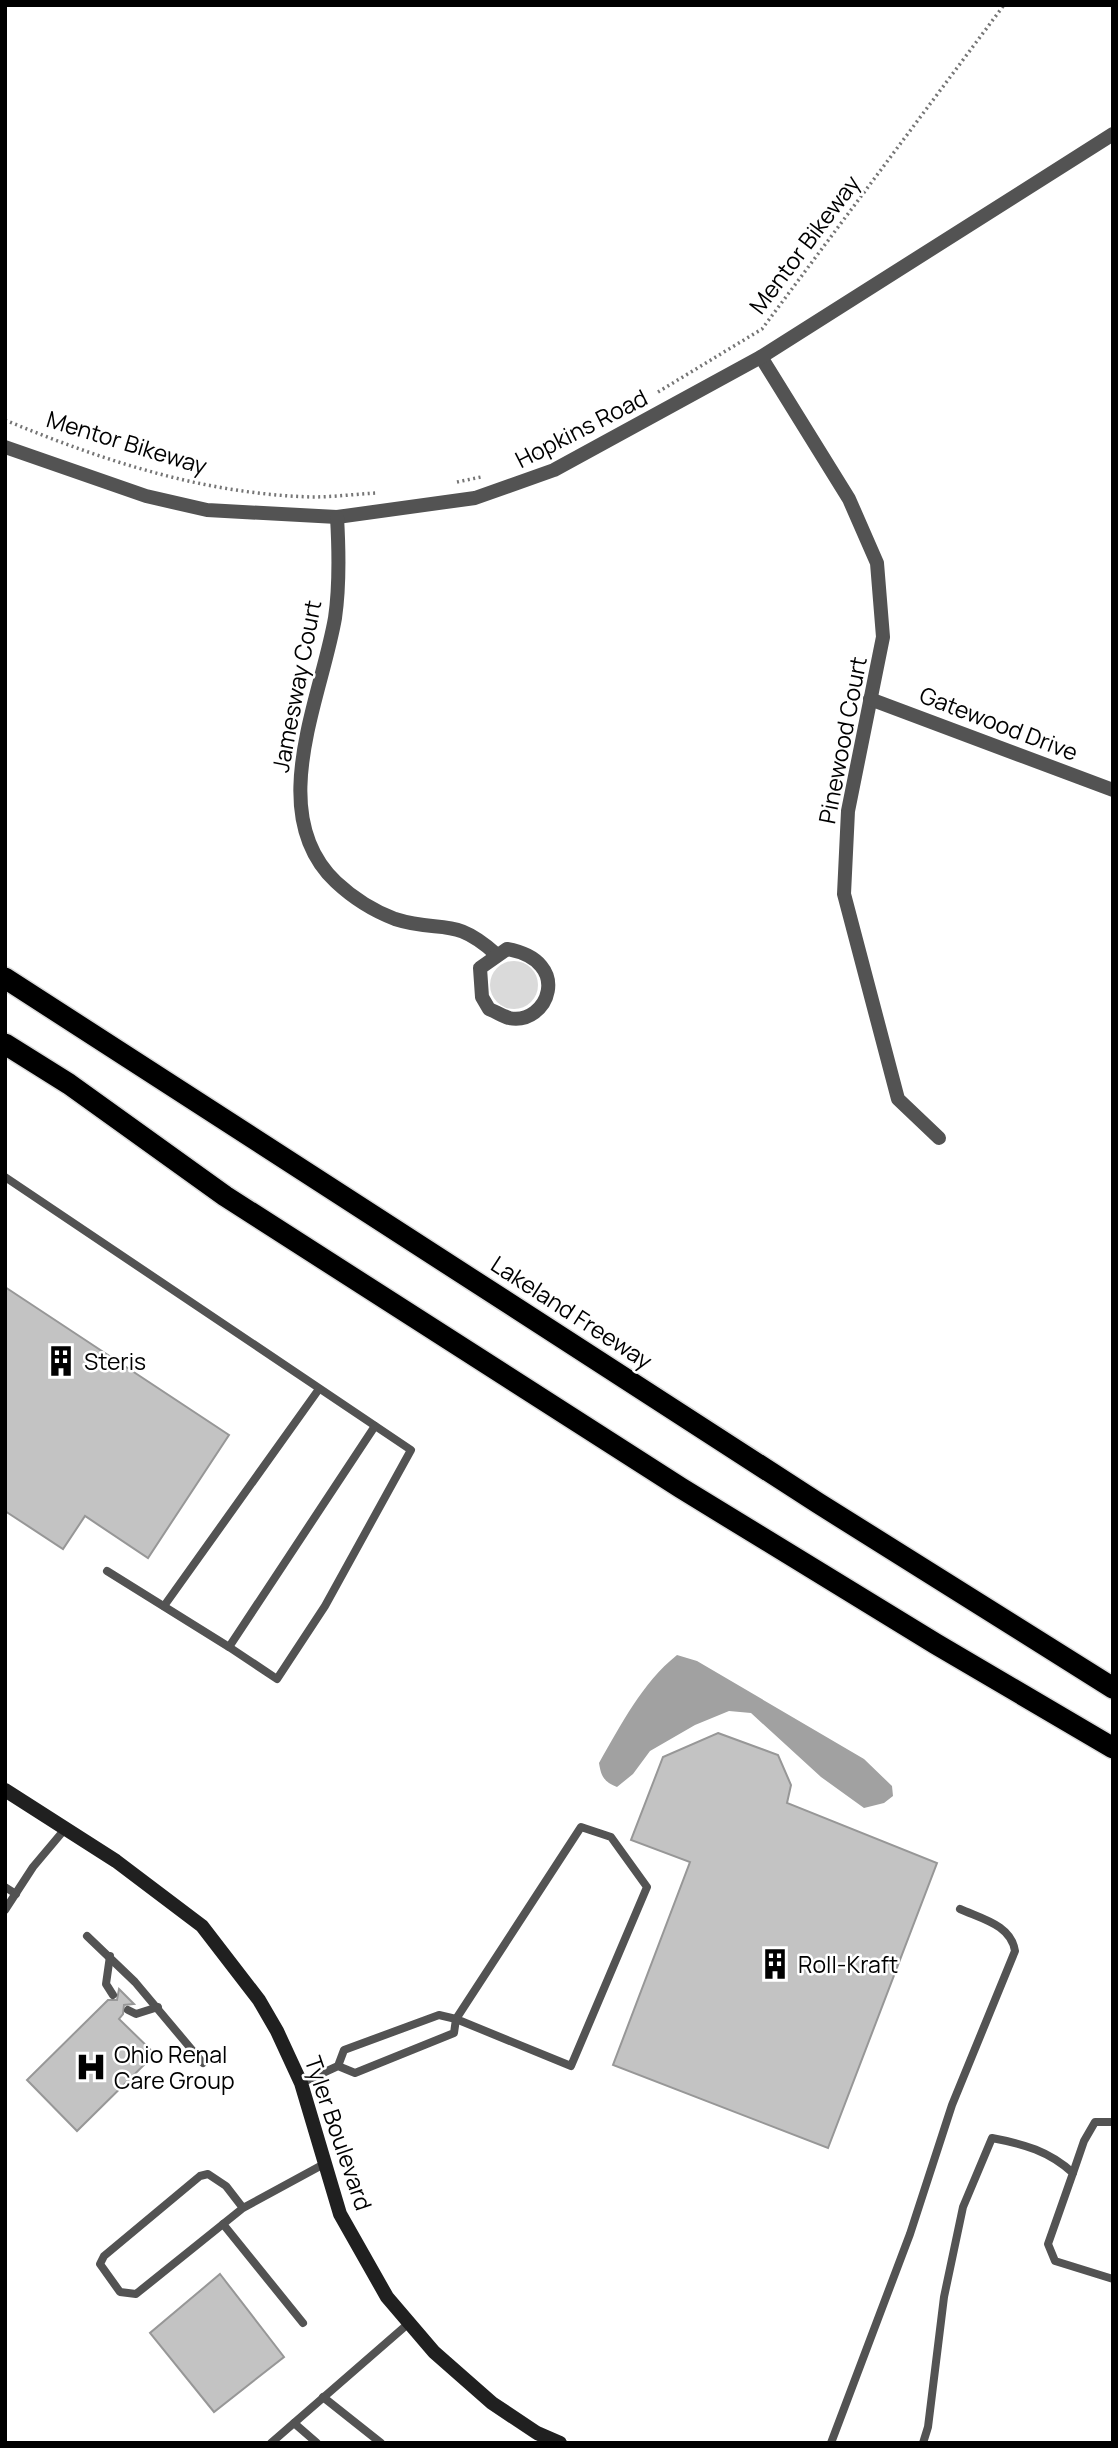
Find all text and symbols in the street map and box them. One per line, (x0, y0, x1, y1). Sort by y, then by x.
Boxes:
street label: Mentor Bikeway (741, 168, 867, 320)
street label: Hopkins Road (509, 381, 653, 475)
street label: Mentor Bikeway (43, 402, 211, 482)
street label: Jamesway Court (264, 597, 328, 775)
street label: Pinewood Court (810, 654, 874, 826)
street label: Gatewood Drive (915, 678, 1083, 768)
street label: Lakeland Freeway (485, 1248, 659, 1376)
building icon: Steris (44, 1344, 78, 1378)
place label: Steris (84, 1345, 146, 1377)
building icon: Roll-Kraft (758, 1947, 792, 1981)
place label: Roll-Kraft (798, 1948, 898, 1980)
place label: Ohio Renal Care Group (114, 2038, 235, 2096)
hospital icon: Ohio Renal Care Group (74, 2050, 108, 2084)
street label: Tyler Boulevard (298, 2052, 380, 2214)

